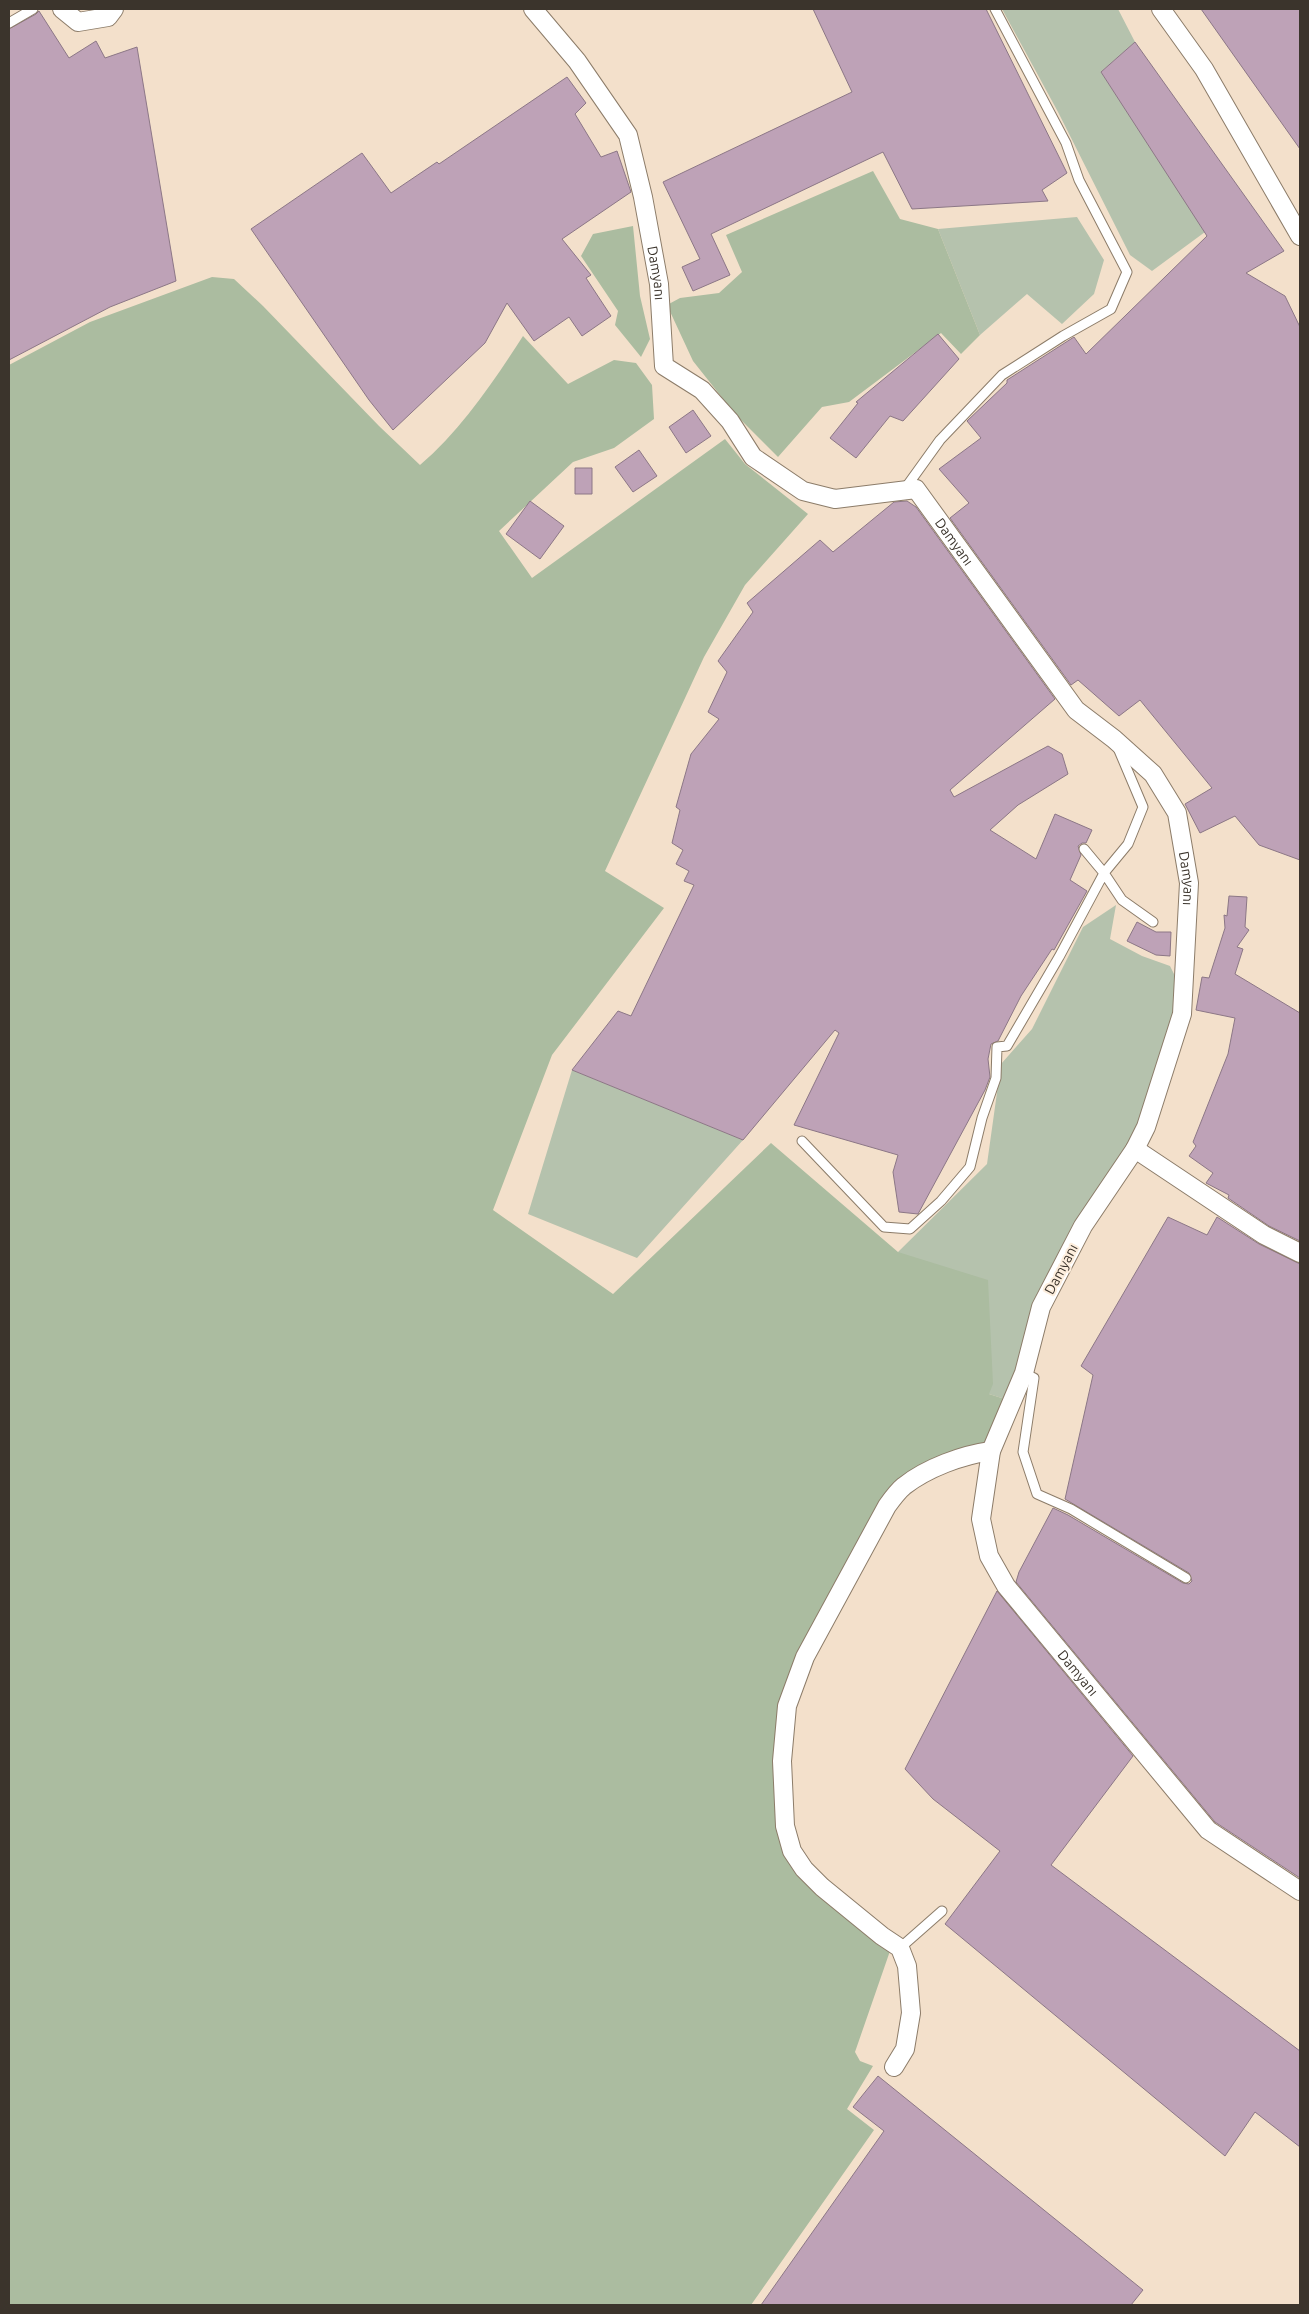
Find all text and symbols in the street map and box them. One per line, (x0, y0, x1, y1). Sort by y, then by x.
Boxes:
street label: Damyanı (644, 245, 668, 300)
street label: Damyanı (932, 515, 977, 569)
street label: Damyanı (1176, 850, 1197, 906)
street label: Damyanı (1041, 1241, 1081, 1297)
street label: Damyanı (1054, 1647, 1101, 1699)

